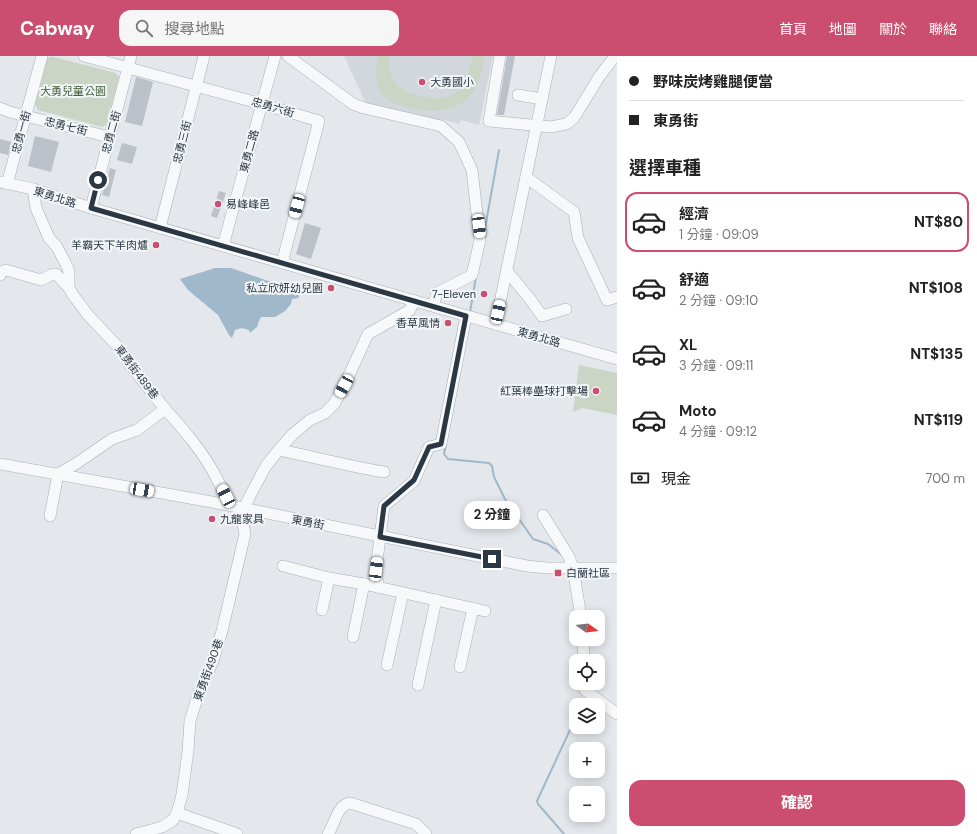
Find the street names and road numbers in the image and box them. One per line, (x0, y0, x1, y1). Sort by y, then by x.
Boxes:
street label: 忠勇六街 (250, 94, 296, 120)
street label: 忠勇一街 (9, 109, 33, 155)
street label: 忠勇二街 (99, 109, 123, 155)
street label: 忠勇七街 (43, 114, 89, 138)
street label: 忠勇三街 (170, 119, 194, 165)
street label: 東勇二路 (237, 128, 261, 174)
street label: 東勇北路 (32, 184, 78, 210)
street label: 東勇北路 (516, 324, 562, 350)
street label: 東勇街489巷 (112, 342, 162, 402)
street label: 東勇街 (290, 512, 326, 532)
street label: 東勇街490巷 (190, 637, 226, 703)

